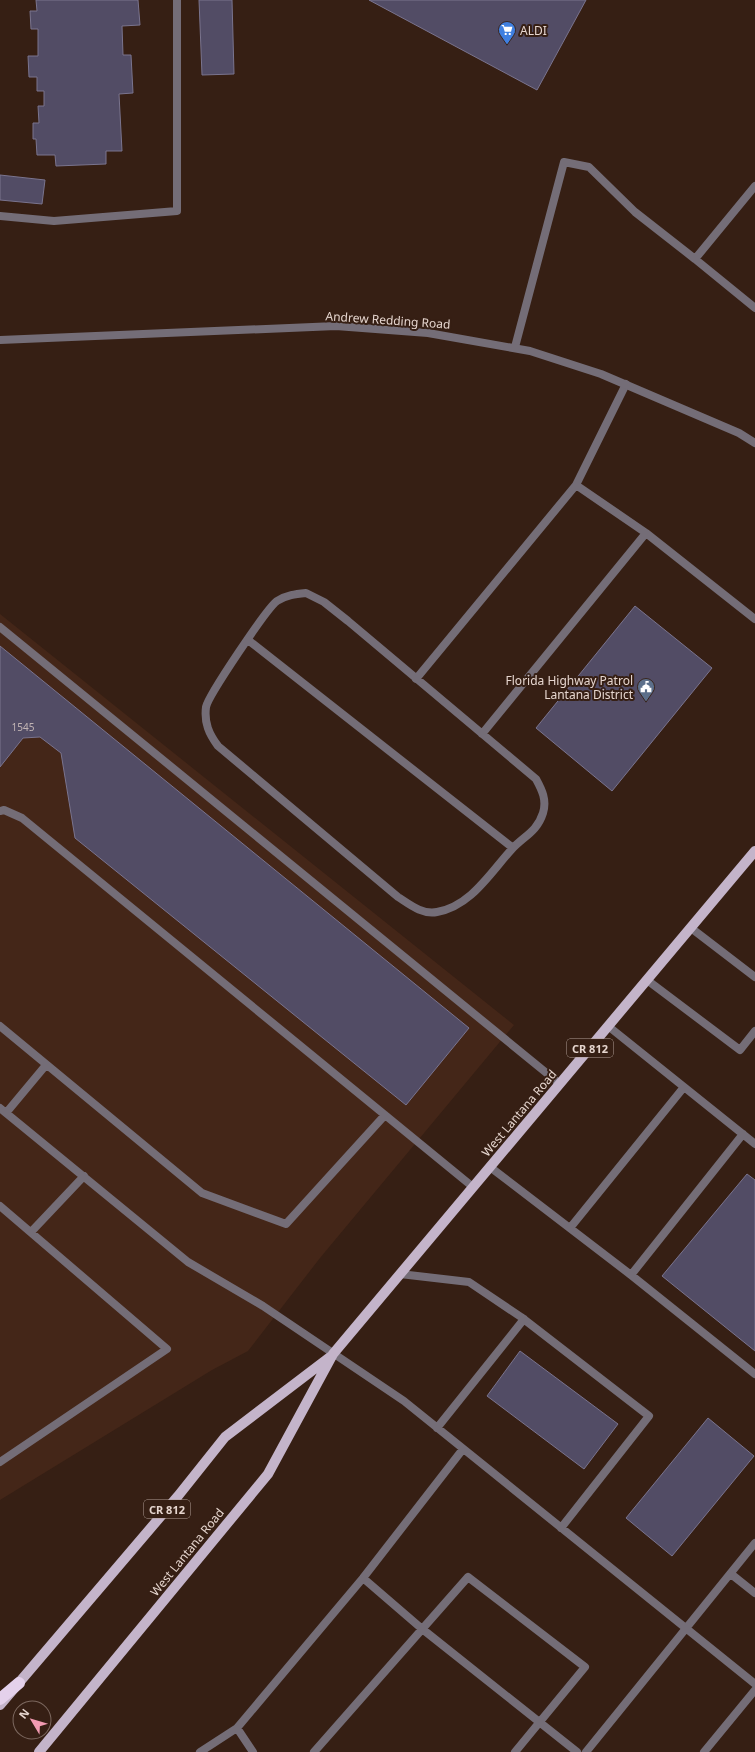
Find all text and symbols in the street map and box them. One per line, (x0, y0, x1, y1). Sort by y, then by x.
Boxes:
supermarket icon: ALDI (497, 20, 517, 45)
place label: ALDI (520, 22, 547, 39)
street label: Andrew Redding Road (325, 307, 451, 333)
place label: Florida Highway Patrol Lantana District (506, 672, 634, 703)
public building icon: Florida Highway Patrol Lantana District (636, 677, 656, 702)
house number: 1545 (12, 720, 35, 734)
road number: CR 812 (567, 1039, 613, 1057)
street label: West Lantana Road (478, 1066, 560, 1160)
road number: CR 812 (144, 1500, 190, 1518)
street label: West Lantana Road (146, 1504, 228, 1600)
north arrow (12, 1700, 52, 1740)
text: N (15, 1705, 32, 1722)

